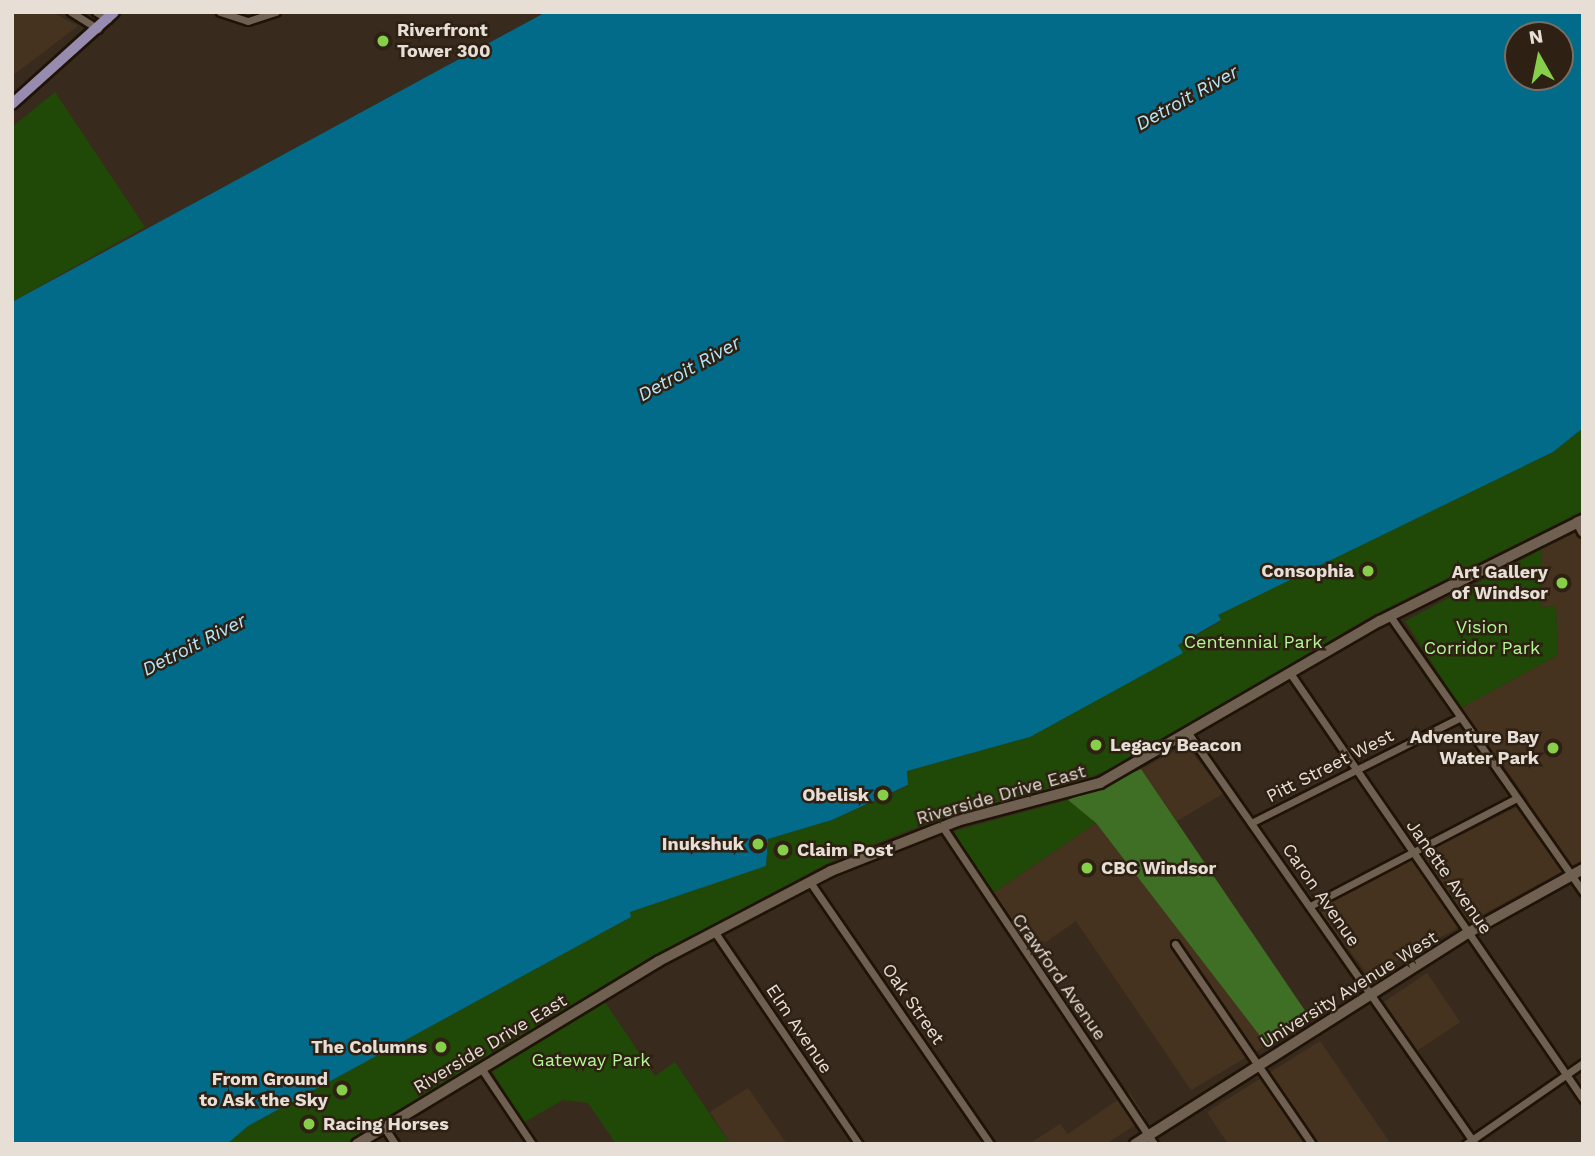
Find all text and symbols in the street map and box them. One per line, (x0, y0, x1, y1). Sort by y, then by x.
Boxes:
place label: Riverfront Tower 300 (397, 20, 491, 62)
north arrow (1504, 21, 1574, 91)
text: N (1527, 24, 1545, 49)
marker: Riverfront Tower 300 (375, 33, 391, 49)
water label: Detroit River (1132, 60, 1242, 136)
water label: Detroit River (634, 331, 744, 407)
place label: Consophia (1261, 560, 1354, 582)
place label: Art Gallery of Windsor (1451, 562, 1548, 604)
marker: Consophia (1360, 563, 1376, 579)
marker: Art Gallery of Windsor (1554, 575, 1570, 591)
water label: Detroit River (138, 609, 250, 681)
park label: Vision Corridor Park (1424, 617, 1540, 660)
park label: Centennial Park (1183, 631, 1323, 653)
street label: Pitt Street West (1263, 725, 1397, 807)
place label: Adventure Bay Water Park (1410, 727, 1539, 770)
place label: Legacy Beacon (1110, 734, 1242, 756)
marker: Legacy Beacon (1088, 737, 1104, 753)
marker: Adventure Bay Water Park (1545, 740, 1561, 756)
street label: Riverside Drive East (914, 760, 1088, 830)
place label: Obelisk (802, 784, 869, 806)
marker: Obelisk (875, 787, 891, 803)
street label: Janette Avenue (1401, 815, 1497, 939)
place label: Inukshuk (662, 833, 744, 855)
marker: Inukshuk (750, 836, 766, 852)
place label: Claim Post (797, 839, 893, 861)
street label: Caron Avenue (1277, 839, 1365, 951)
marker: Claim Post (775, 842, 791, 858)
place label: CBC Windsor (1101, 857, 1217, 879)
marker: CBC Windsor (1079, 860, 1095, 876)
street label: Crawford Avenue (1007, 909, 1111, 1045)
street label: University Avenue West (1256, 926, 1442, 1054)
street label: Oak Street (877, 959, 949, 1049)
street label: Elm Avenue (761, 980, 837, 1078)
street label: Riverside Drive East (409, 990, 571, 1098)
place label: The Columns (311, 1036, 427, 1058)
marker: The Columns (433, 1039, 449, 1055)
park label: Gateway Park (531, 1049, 651, 1071)
place label: From Ground to Ask the Sky (198, 1069, 328, 1112)
marker: From Ground to Ask the Sky (334, 1082, 350, 1098)
place label: Racing Horses (323, 1113, 449, 1135)
marker: Racing Horses (301, 1116, 317, 1132)

